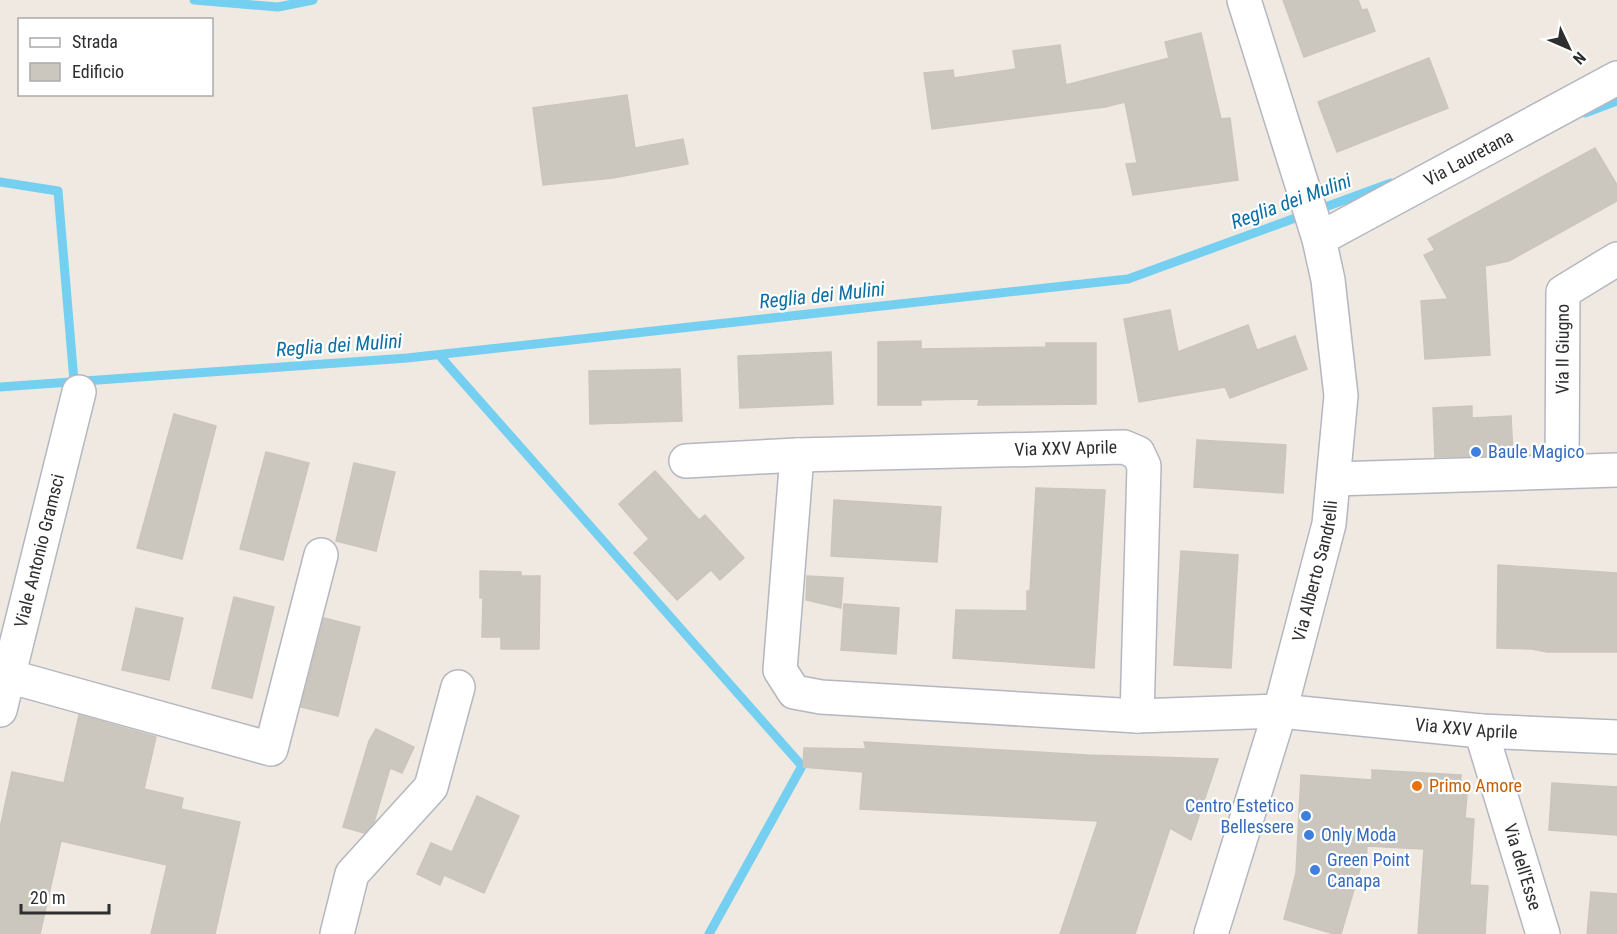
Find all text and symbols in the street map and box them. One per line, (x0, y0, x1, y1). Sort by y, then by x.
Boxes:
legend (18, 18, 213, 96)
north arrow (1539, 18, 1599, 78)
text: Strada (72, 31, 118, 52)
text: N (1569, 48, 1590, 68)
text: Edificio (72, 61, 124, 82)
street label: Via Lauretana (1420, 125, 1516, 190)
water label: Reglia dei Mulini (1228, 168, 1355, 234)
water label: Reglia dei Mulini (758, 276, 887, 314)
street label: Via II Giugno (1551, 304, 1573, 394)
water label: Reglia dei Mulini (275, 329, 403, 361)
street label: Via XXV Aprile (1014, 436, 1117, 460)
place label: Baule Magico (1488, 441, 1584, 462)
marker: Baule Magico (1469, 445, 1483, 459)
street label: Viale Antonio Gramsci (10, 472, 68, 630)
street label: Via Alberto Sandrelli (1288, 499, 1341, 644)
street label: Via XXV Aprile (1414, 713, 1518, 743)
place label: Primo Amore (1429, 775, 1522, 796)
marker: Primo Amore (1410, 779, 1424, 793)
place label: Centro Estetico Bellessere (1185, 795, 1294, 837)
marker: Centro Estetico Bellessere (1299, 809, 1313, 823)
street label: Via dell'Esse (1500, 821, 1546, 913)
place label: Only Moda (1321, 824, 1396, 845)
marker: Only Moda (1302, 828, 1316, 842)
place label: Green Point Canapa (1327, 849, 1410, 891)
marker: Green Point Canapa (1308, 863, 1322, 877)
scale bar (21, 877, 110, 915)
text: 20 m (30, 887, 65, 908)

